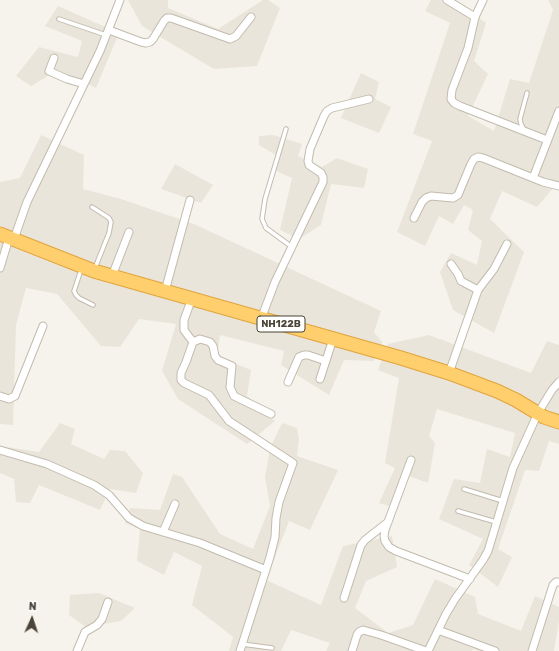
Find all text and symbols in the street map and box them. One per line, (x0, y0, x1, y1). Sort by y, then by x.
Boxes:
road number: NH122B (257, 316, 305, 332)
north arrow (12, 599, 52, 639)
text: N (28, 600, 37, 613)

